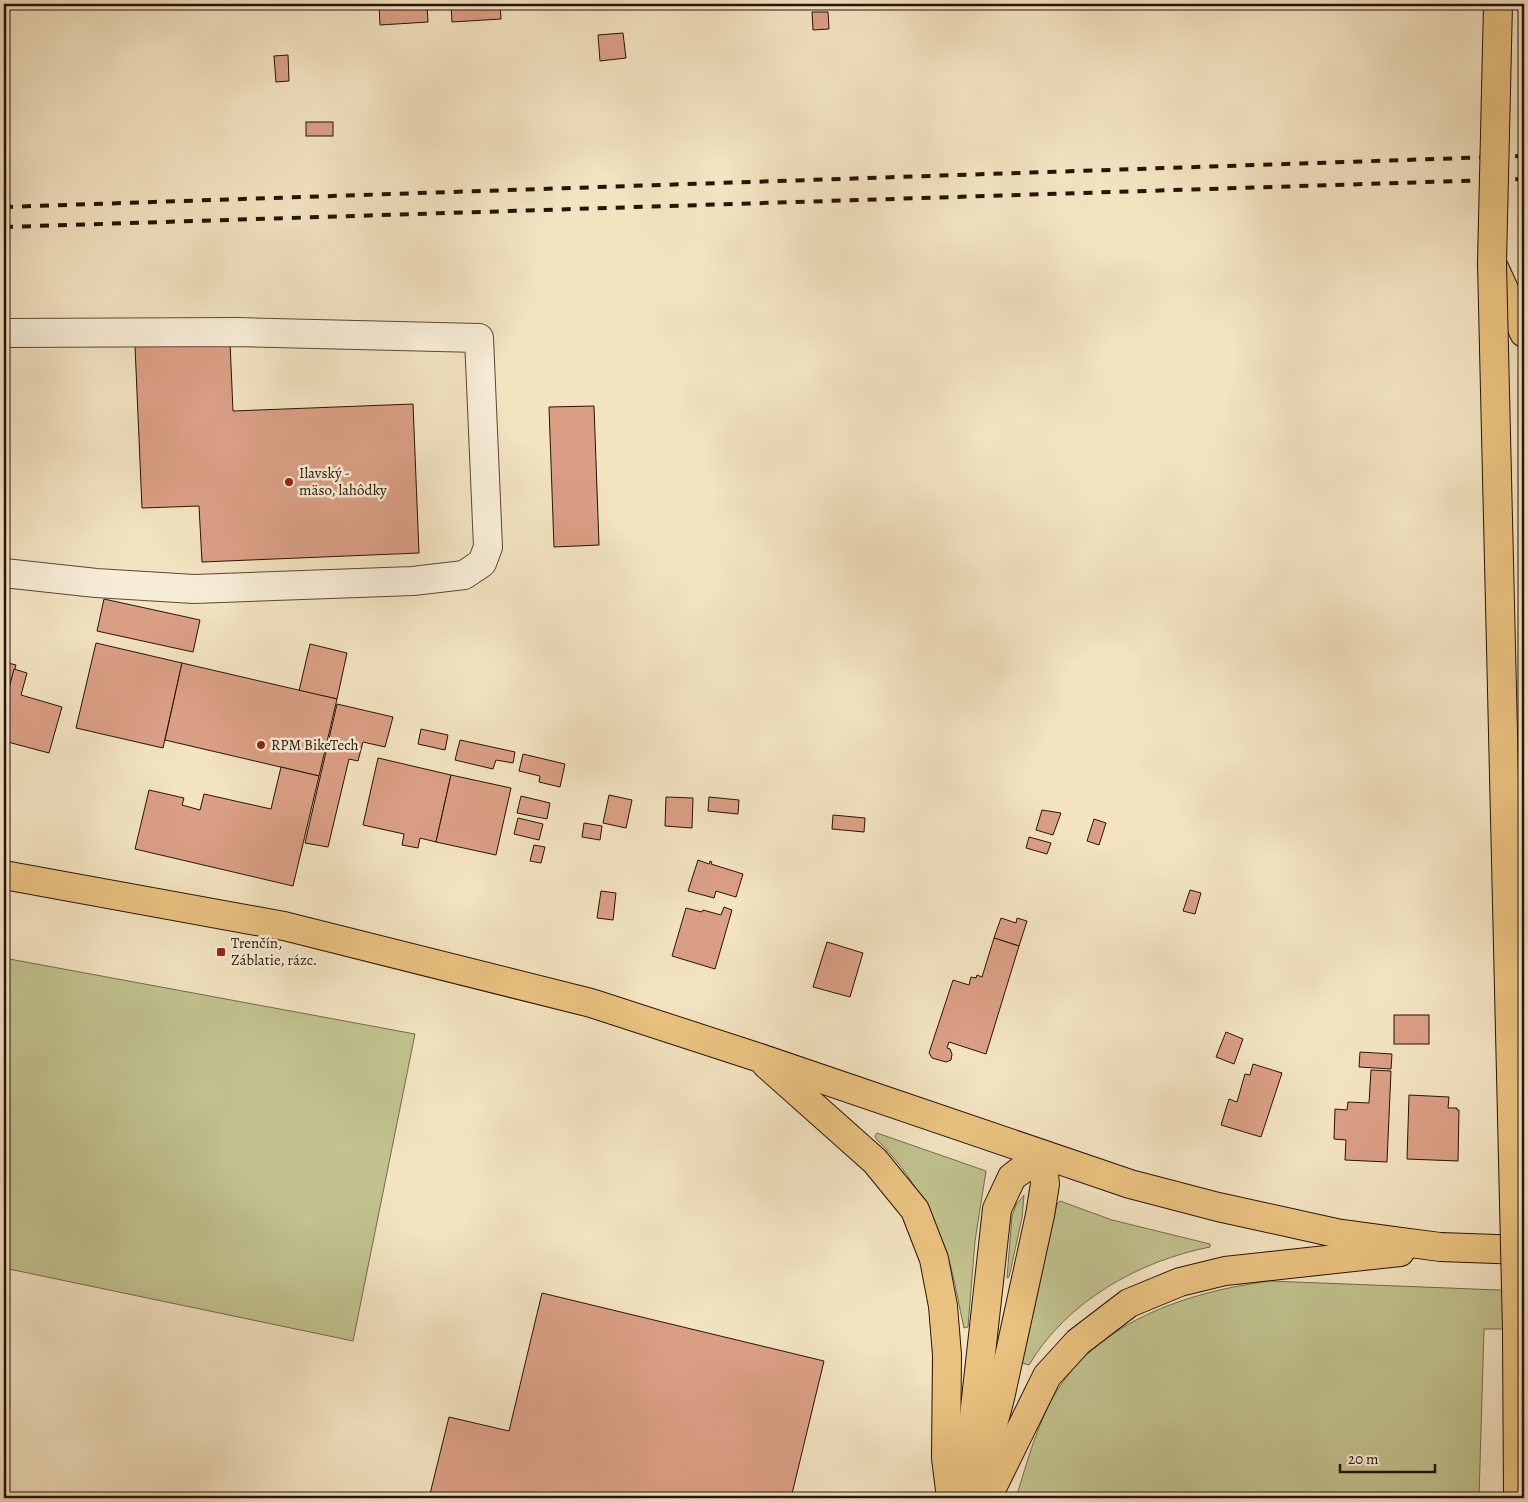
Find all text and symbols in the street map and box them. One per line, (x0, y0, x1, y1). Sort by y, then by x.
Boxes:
place label: Ilavský - mäso, lahôdky (299, 463, 387, 500)
marker: Ilavský - mäso, lahôdky (283, 476, 295, 488)
place label: RPM BikeTech (271, 735, 359, 755)
marker: RPM BikeTech (255, 739, 267, 751)
place label: Trenčín, Záblatie, rázc. (231, 933, 317, 970)
marker: Trenčín, Záblatie, rázc. (215, 946, 227, 958)
scale bar (1340, 1442, 1436, 1474)
text: 20 m (1348, 1449, 1379, 1469)

